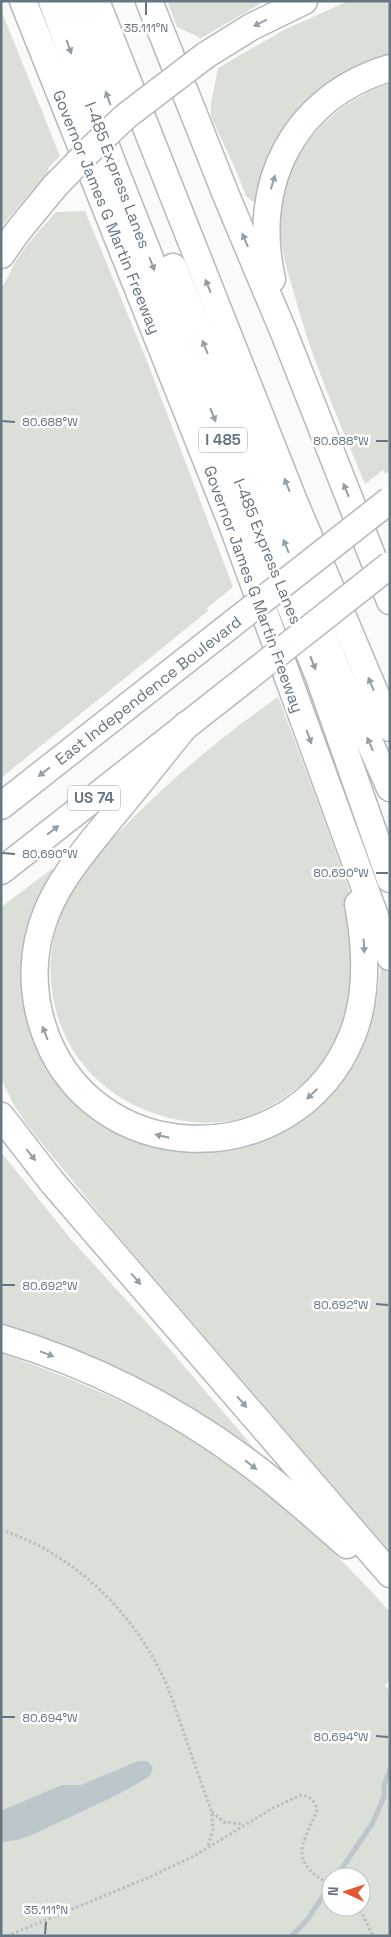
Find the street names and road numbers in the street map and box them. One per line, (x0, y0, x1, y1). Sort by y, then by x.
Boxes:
street label: Governor James G Martin Freeway (48, 87, 165, 337)
street label: I-485 Express Lanes (80, 99, 155, 252)
road number: I 485 (199, 428, 247, 452)
street label: Governor James G Martin Freeway (199, 463, 308, 716)
street label: I-485 Express Lanes (229, 475, 306, 627)
street label: East Independence Boulevard (51, 611, 246, 770)
road number: US 74 (68, 786, 120, 810)

